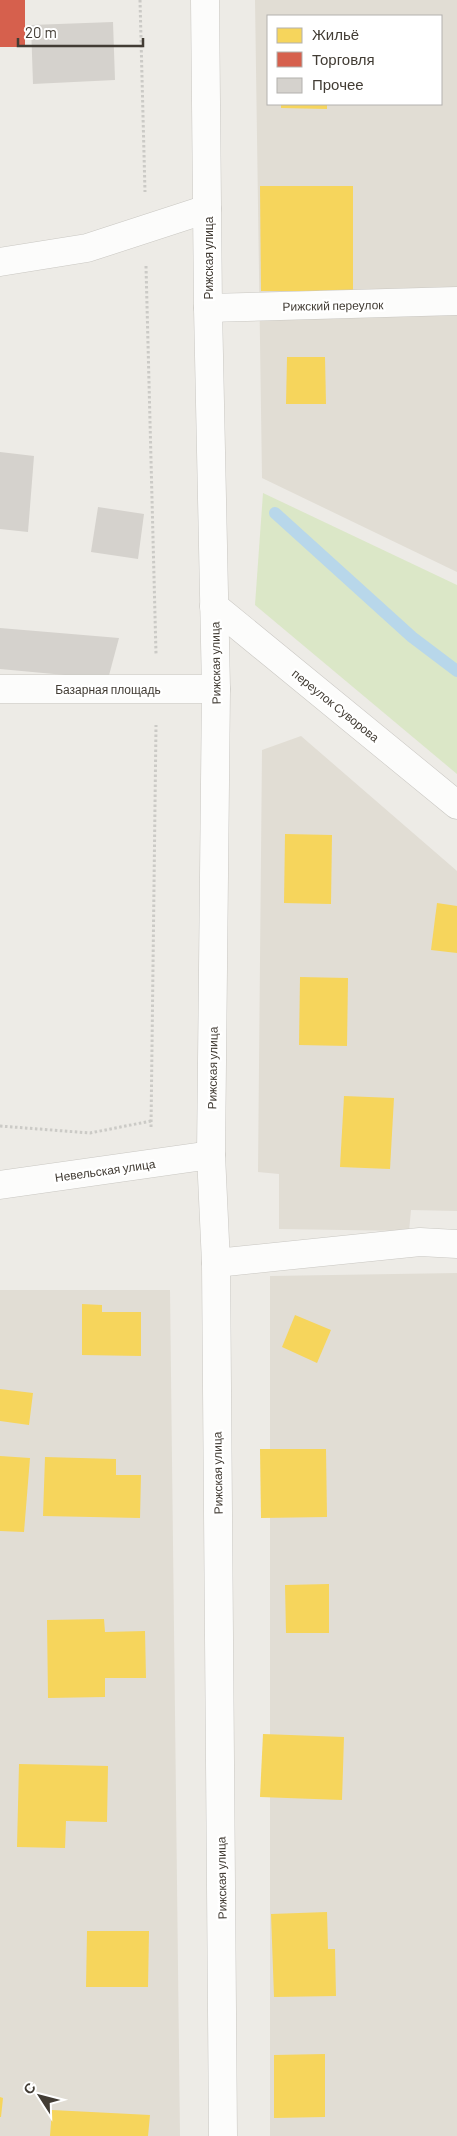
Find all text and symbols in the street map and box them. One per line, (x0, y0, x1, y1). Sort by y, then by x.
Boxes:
scale bar (18, 15, 142, 47)
legend (267, 15, 442, 105)
text: 20 m (25, 23, 57, 41)
text: Жильё (312, 25, 359, 43)
text: Торговля (312, 50, 375, 68)
text: Прочее (312, 75, 364, 93)
street label: Рижская улица (201, 216, 216, 299)
street label: Рижский переулок (282, 297, 384, 314)
street label: Рижская улица (207, 621, 224, 705)
street label: переулок Суворова (289, 666, 382, 745)
street label: Базарная площадь (55, 682, 161, 697)
street label: Рижская улица (204, 1026, 221, 1110)
street label: Невельская улица (54, 1156, 157, 1185)
street label: Рижская улица (209, 1431, 226, 1515)
street label: Рижская улица (213, 1836, 230, 1920)
north arrow (15, 2071, 65, 2121)
text: С (19, 2079, 39, 2097)

